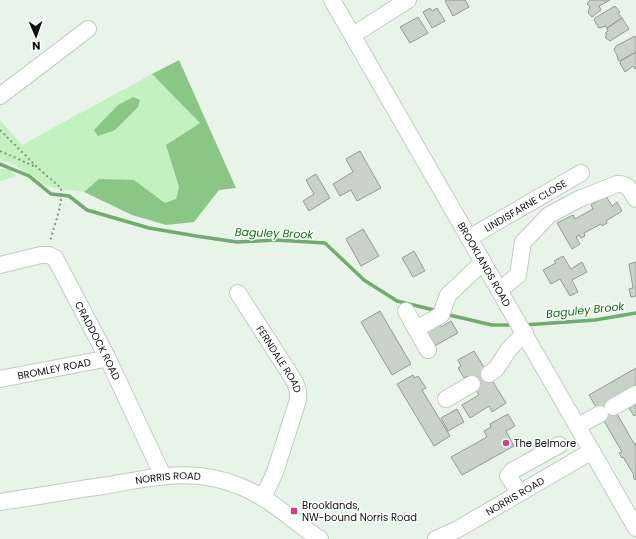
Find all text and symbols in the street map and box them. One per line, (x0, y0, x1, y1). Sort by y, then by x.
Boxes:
north arrow (16, 16, 56, 56)
text: N (32, 38, 41, 54)
street label: LINDISFARNE CLOSE (481, 176, 569, 235)
street label: BROOKLANDS ROAD (454, 219, 515, 309)
water label: Baguley Brook (235, 224, 315, 242)
street label: CRADDOCK ROAD (71, 298, 124, 383)
water label: Baguley Brook (545, 298, 626, 322)
street label: FERNDALE ROAD (253, 322, 306, 395)
street label: BROMLEY ROAD (16, 354, 92, 383)
place label: The Belmore (514, 436, 576, 451)
marker: The Belmore (501, 438, 511, 448)
street label: NORRIS ROAD (134, 468, 201, 488)
street label: NORRIS ROAD (483, 473, 547, 519)
place label: Brooklands, NW-bound Norris Road (302, 498, 417, 525)
marker: Brooklands, NW-bound Norris Road (289, 506, 299, 516)

